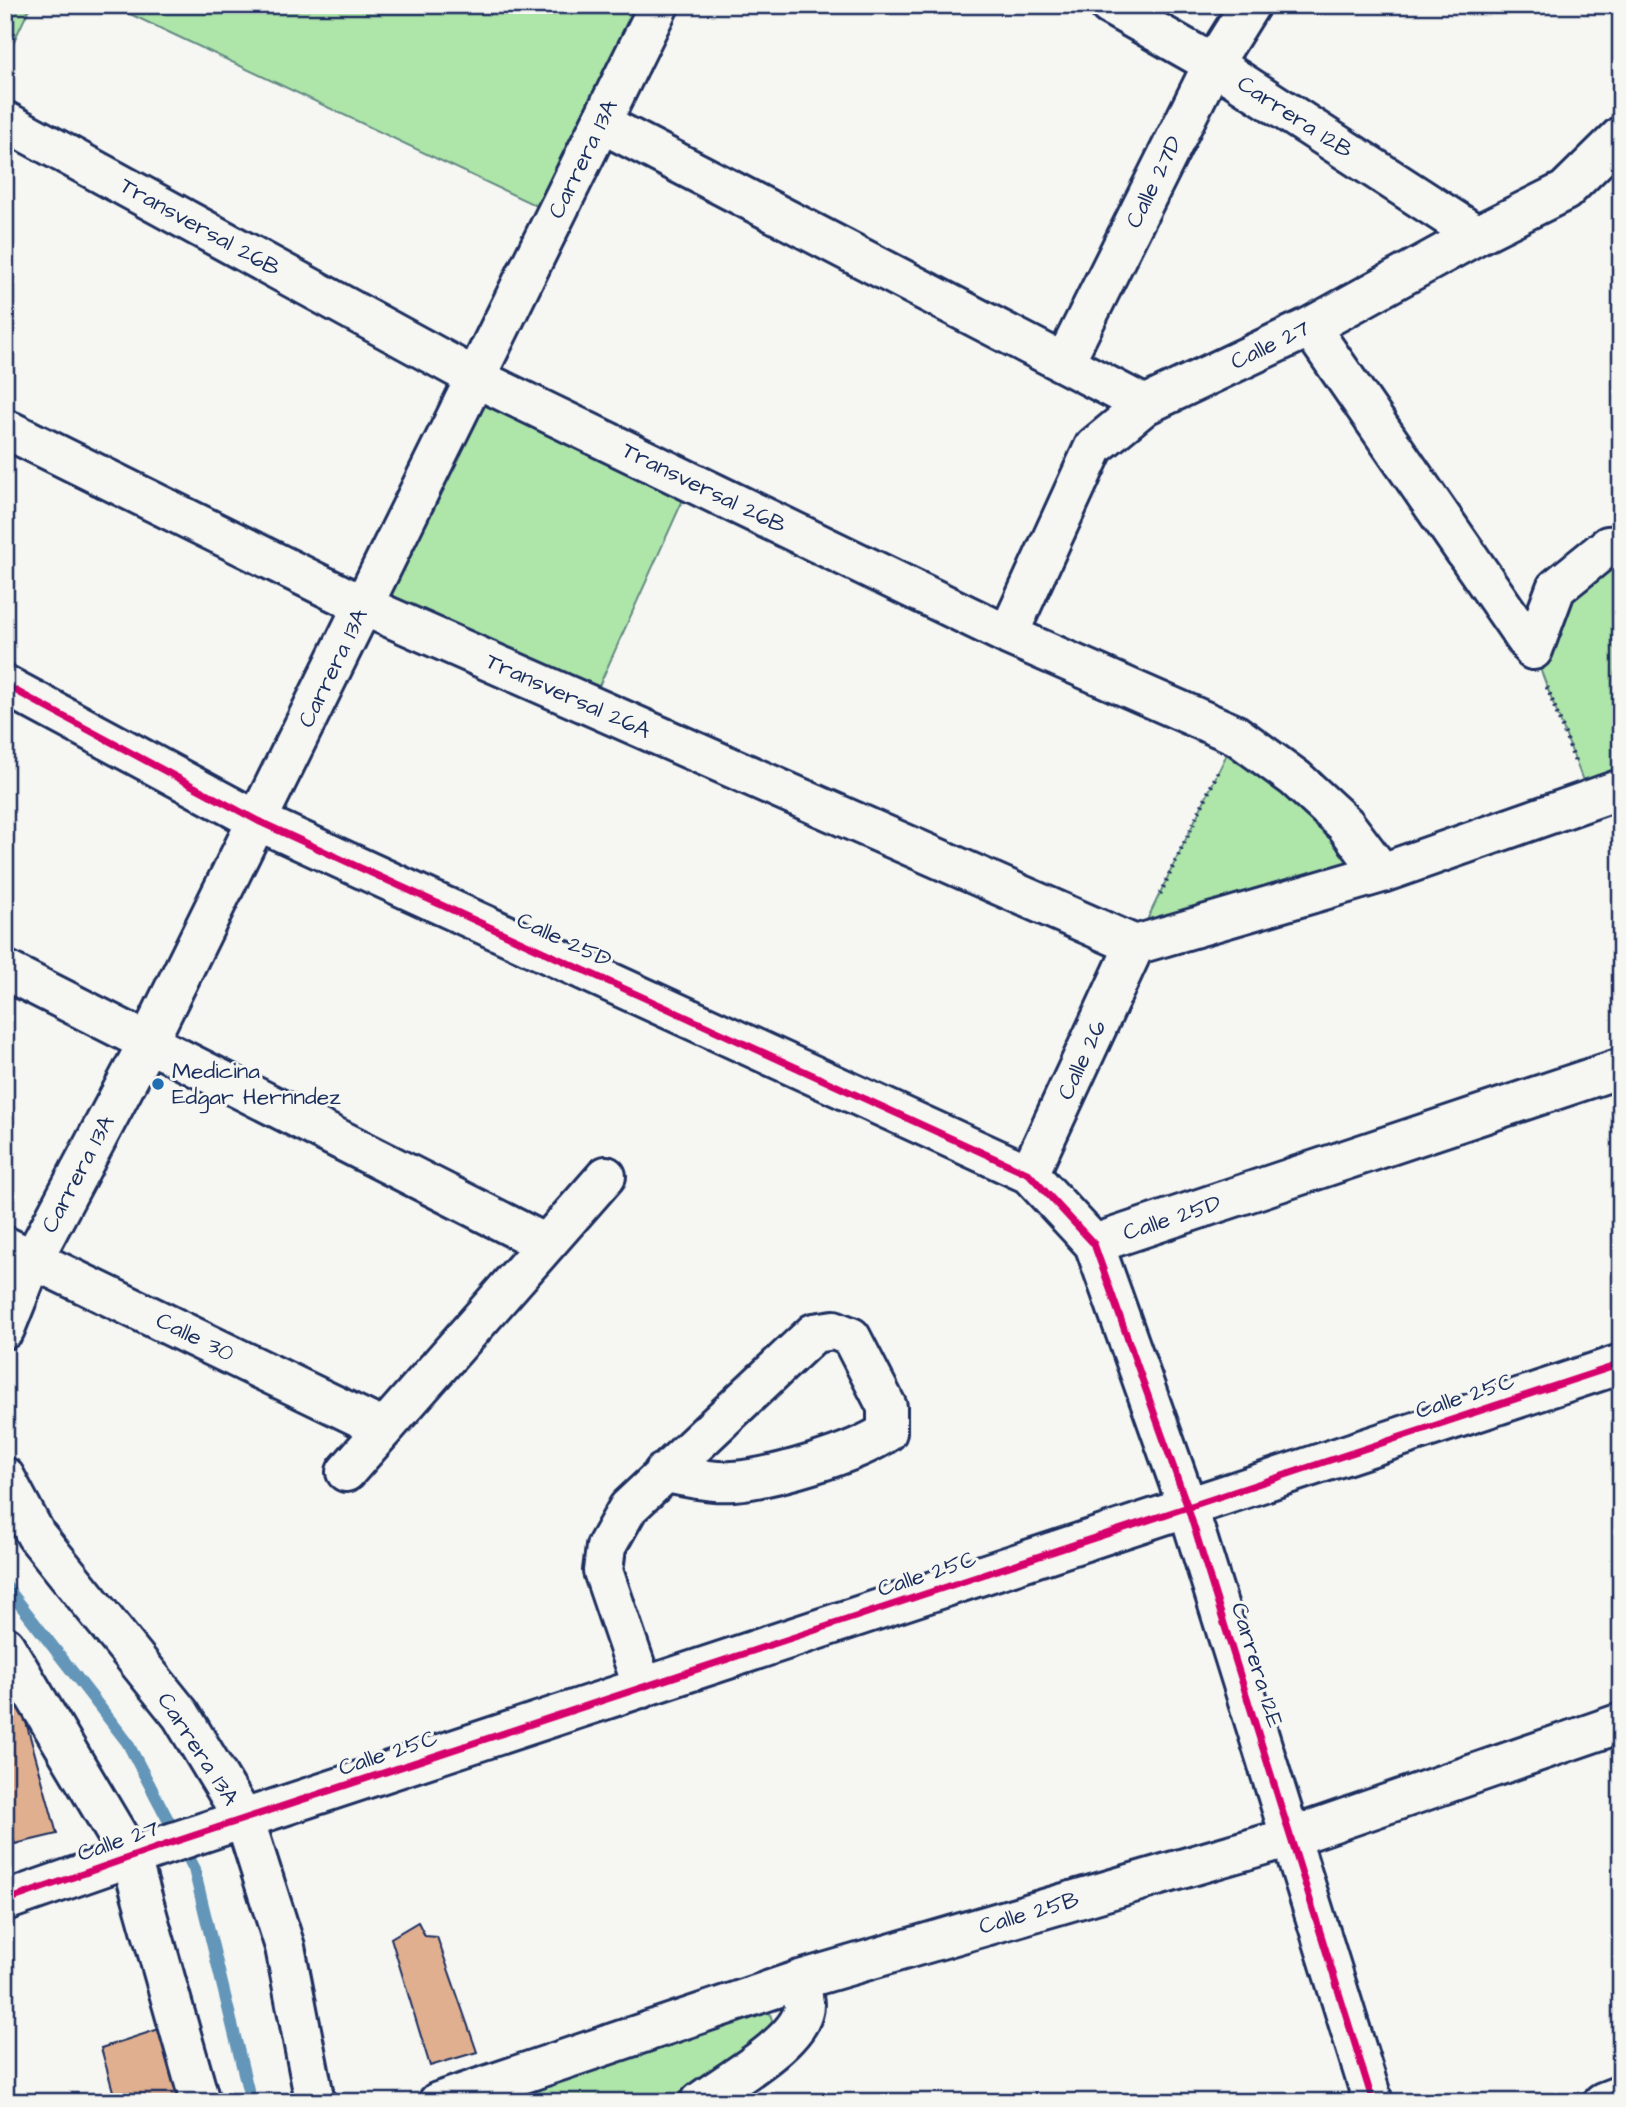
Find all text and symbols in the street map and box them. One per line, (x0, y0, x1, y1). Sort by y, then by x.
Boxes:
street label: Carrera 12B (1231, 68, 1359, 166)
street label: Carrera 13A (540, 94, 626, 224)
street label: Calle 27D (1118, 130, 1190, 234)
street label: Transversal 26B (114, 170, 286, 284)
street label: Calle 27 (1225, 312, 1315, 378)
street label: Transversal 26B (617, 434, 791, 542)
street label: Carrera 13A (290, 603, 376, 733)
street label: Transversal 26A (481, 645, 656, 747)
street label: Calle 25D (511, 904, 617, 976)
street label: Calle 26 (1050, 1015, 1114, 1105)
place label: Medicina Edgar Hernndez (172, 1055, 341, 1114)
marker: Medicina Edgar Hernndez (150, 1076, 166, 1092)
street label: Carrera 13A (34, 1109, 122, 1238)
street label: Calle 25D (1119, 1187, 1225, 1249)
street label: Calle 30 (151, 1304, 239, 1370)
street label: Calle 25C (1411, 1365, 1519, 1427)
street label: Calle 25C (873, 1543, 981, 1605)
street label: Carrera 12E (1223, 1599, 1291, 1732)
street label: Carrera 13A (150, 1686, 247, 1812)
street label: Calle 25C (334, 1722, 442, 1784)
street label: Calle 27 (73, 1812, 163, 1870)
street label: Calle 25B (975, 1883, 1083, 1943)

